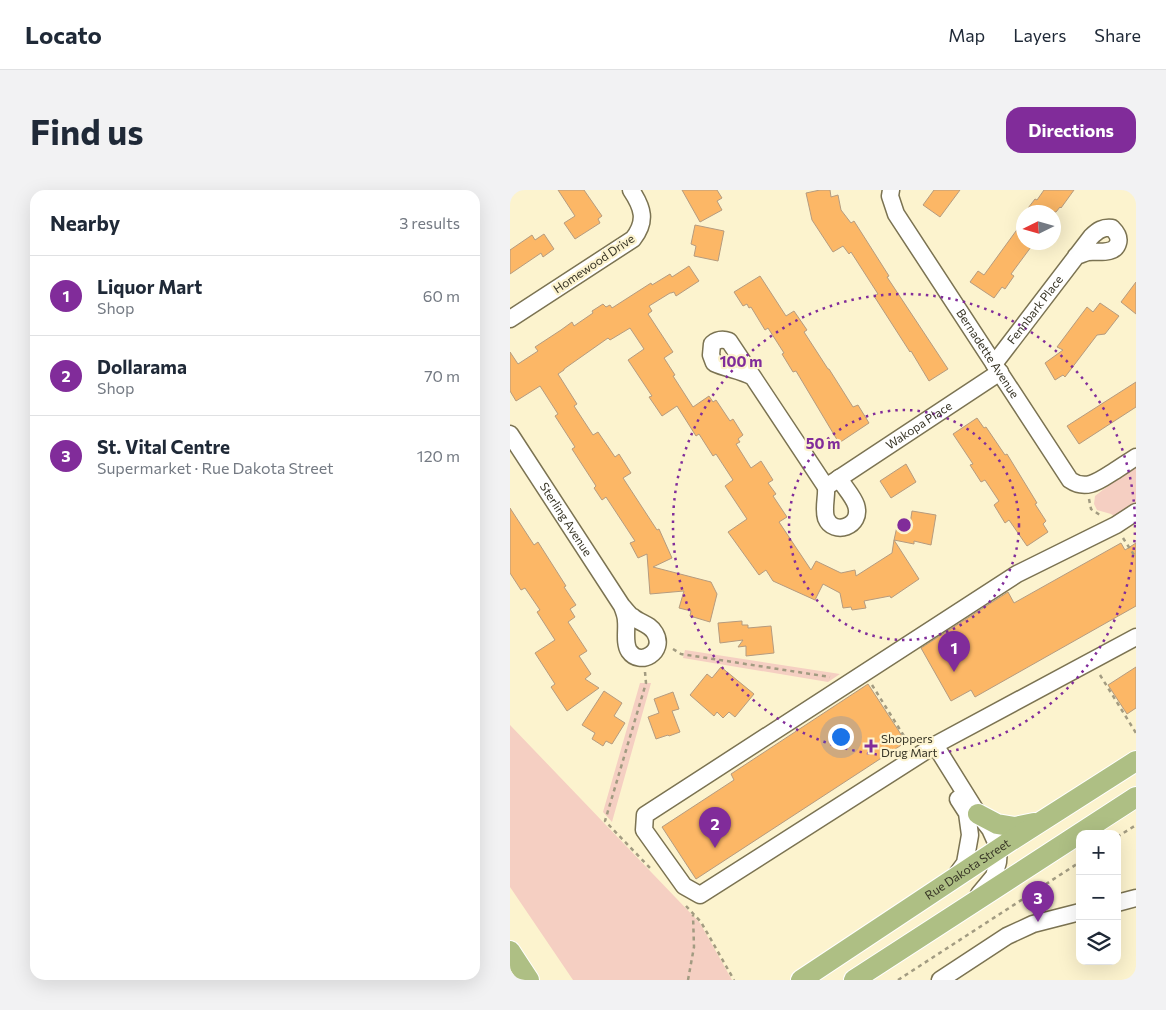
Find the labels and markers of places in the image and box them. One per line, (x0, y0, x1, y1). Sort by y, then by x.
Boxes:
centre of rings (895, 516, 913, 534)
pin: 1 (938, 631, 970, 672)
place label: Shoppers Drug Mart (881, 731, 938, 759)
marker: Shoppers Drug Mart (865, 740, 877, 752)
pin: 2 (699, 807, 731, 848)
pin: 3 (1022, 881, 1054, 922)

